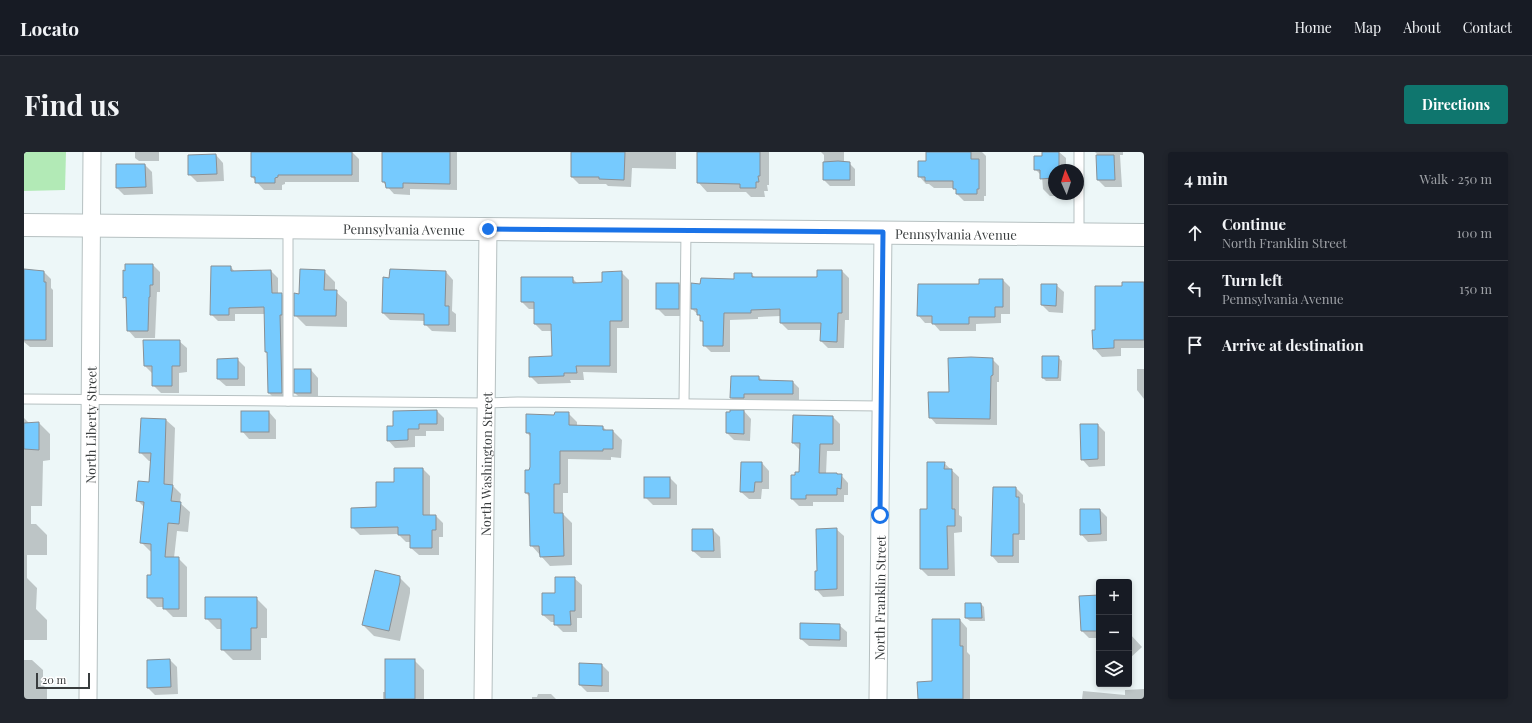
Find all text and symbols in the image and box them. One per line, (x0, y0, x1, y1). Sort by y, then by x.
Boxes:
text: Locato (20, 15, 79, 41)
text: Home (1294, 18, 1332, 37)
text: Map (1354, 18, 1381, 37)
text: About (1403, 18, 1441, 37)
text: Contact (1463, 18, 1512, 37)
button: Directions (1404, 85, 1508, 124)
text: Find us (24, 86, 120, 123)
north arrow (1048, 164, 1084, 200)
text: 4 min (1184, 167, 1228, 189)
text: Walk · 250 m (1420, 170, 1492, 187)
text: Continue (1222, 214, 1286, 234)
street label: Pennsylvania Avenue (343, 219, 465, 237)
route end (479, 220, 497, 238)
icon: ahead (1184, 222, 1206, 244)
street label: Pennsylvania Avenue (895, 224, 1017, 242)
text: 100 m (1457, 224, 1492, 241)
text: North Franklin Street (1222, 234, 1347, 251)
text: Turn left (1222, 270, 1283, 290)
icon: left (1184, 278, 1206, 300)
text: 150 m (1459, 280, 1492, 297)
text: Pennsylvania Avenue (1222, 290, 1344, 307)
icon: arrive (1184, 334, 1206, 356)
text: Arrive at destination (1222, 335, 1364, 355)
street label: North Liberty Street (81, 366, 99, 484)
street label: North Washington Street (476, 392, 495, 536)
route start (871, 506, 889, 524)
street label: North Franklin Street (870, 535, 888, 661)
map controls (1096, 579, 1132, 687)
button: + (1096, 579, 1132, 615)
button: − (1096, 615, 1132, 651)
button: layers (1096, 651, 1132, 687)
scale bar (36, 671, 90, 690)
text: 20 m (42, 672, 66, 687)

